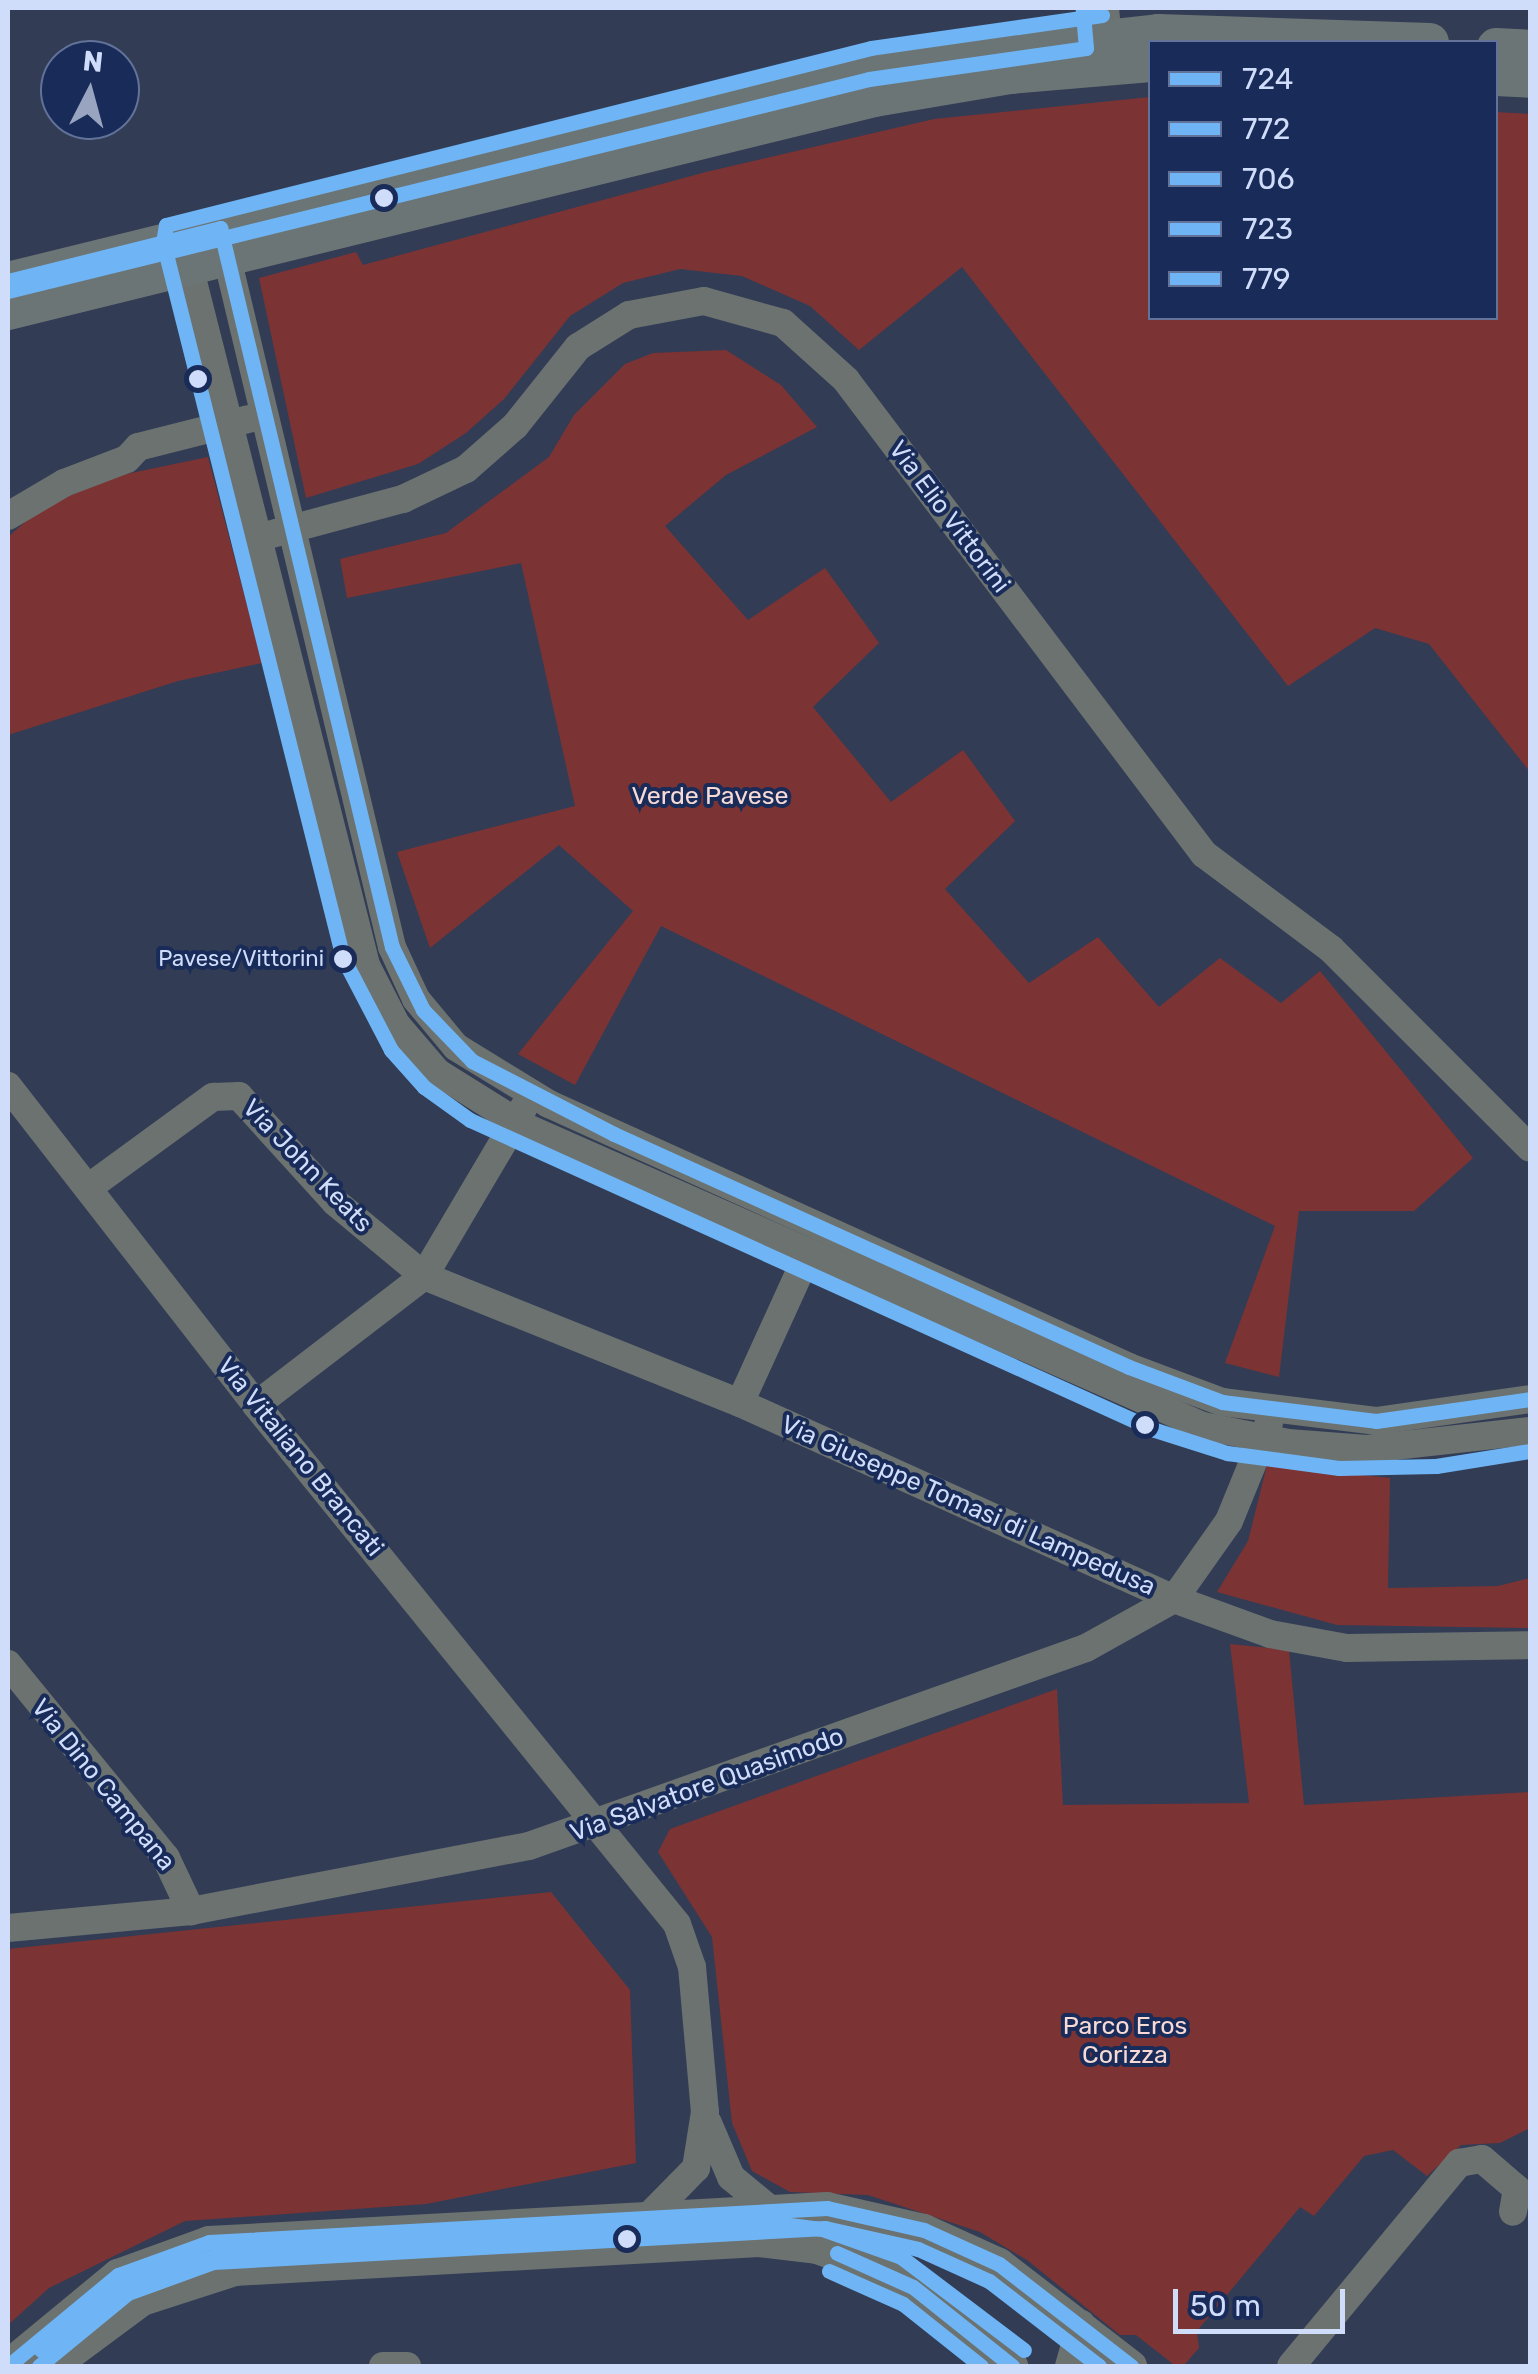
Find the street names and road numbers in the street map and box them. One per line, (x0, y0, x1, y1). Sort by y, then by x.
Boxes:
street label: Via Elio Vittorini (882, 435, 1016, 599)
street label: Via John Keats (236, 1093, 378, 1239)
street label: Via Vitaliano Brancati (210, 1351, 390, 1563)
street label: Via Giuseppe Tomasi di Lampedusa (776, 1410, 1160, 1602)
street label: Via Dino Campana (25, 1693, 181, 1877)
street label: Via Salvatore Quasimodo (566, 1722, 848, 1848)

